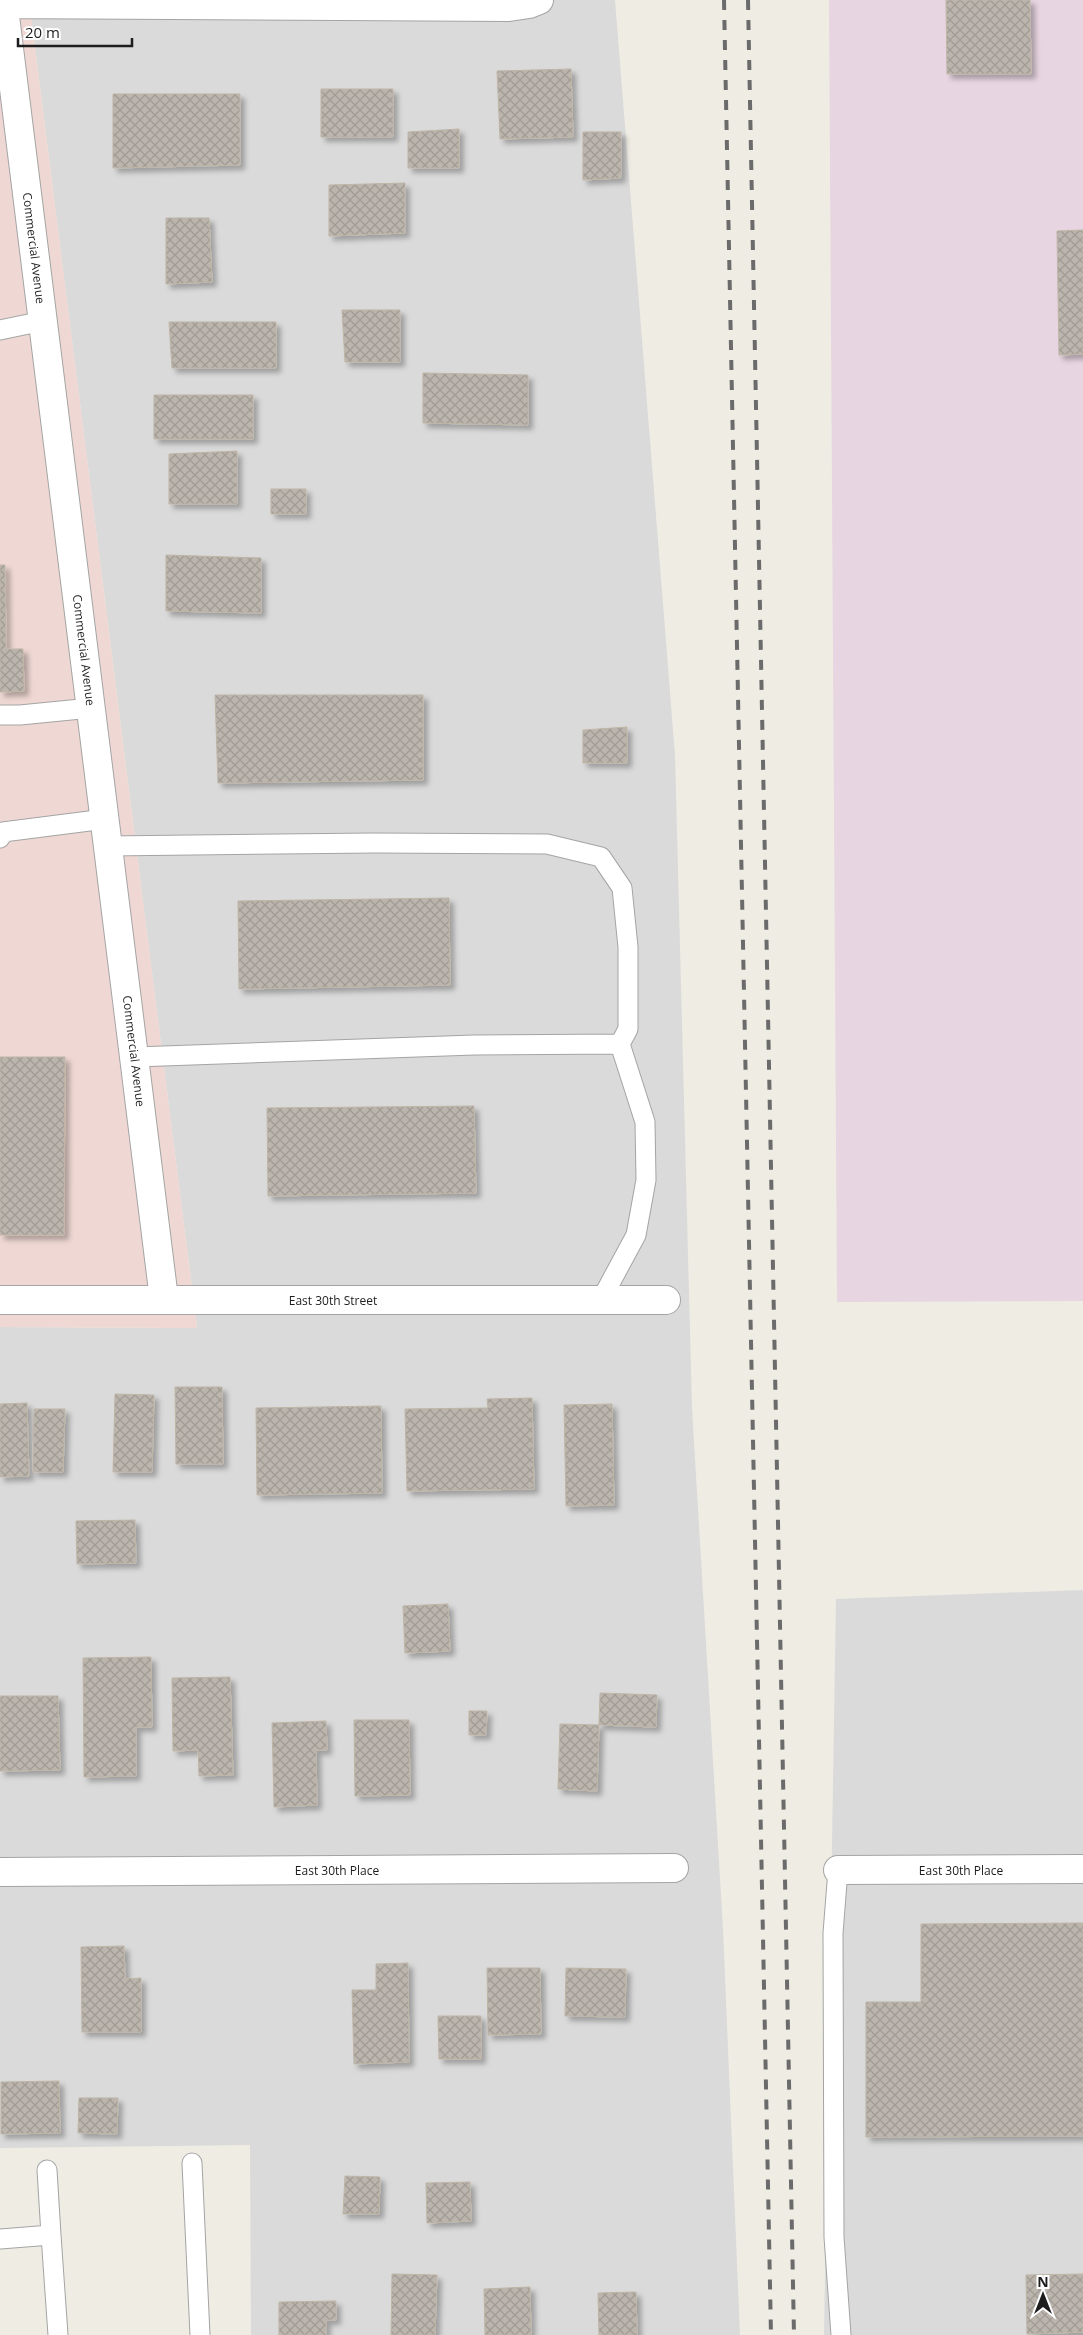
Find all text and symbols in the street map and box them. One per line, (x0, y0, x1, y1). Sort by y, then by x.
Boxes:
scale bar (18, 15, 131, 47)
text: 20 m (25, 22, 60, 42)
street label: Commercial Avenue (19, 191, 49, 305)
street label: Commercial Avenue (69, 593, 99, 707)
street label: Commercial Avenue (119, 994, 149, 1108)
street label: East 30th Street (289, 1292, 377, 1309)
street label: East 30th Place (295, 1862, 379, 1879)
street label: East 30th Place (919, 1862, 1003, 1879)
north arrow (1018, 2270, 1068, 2320)
text: N (1037, 2272, 1049, 2291)

